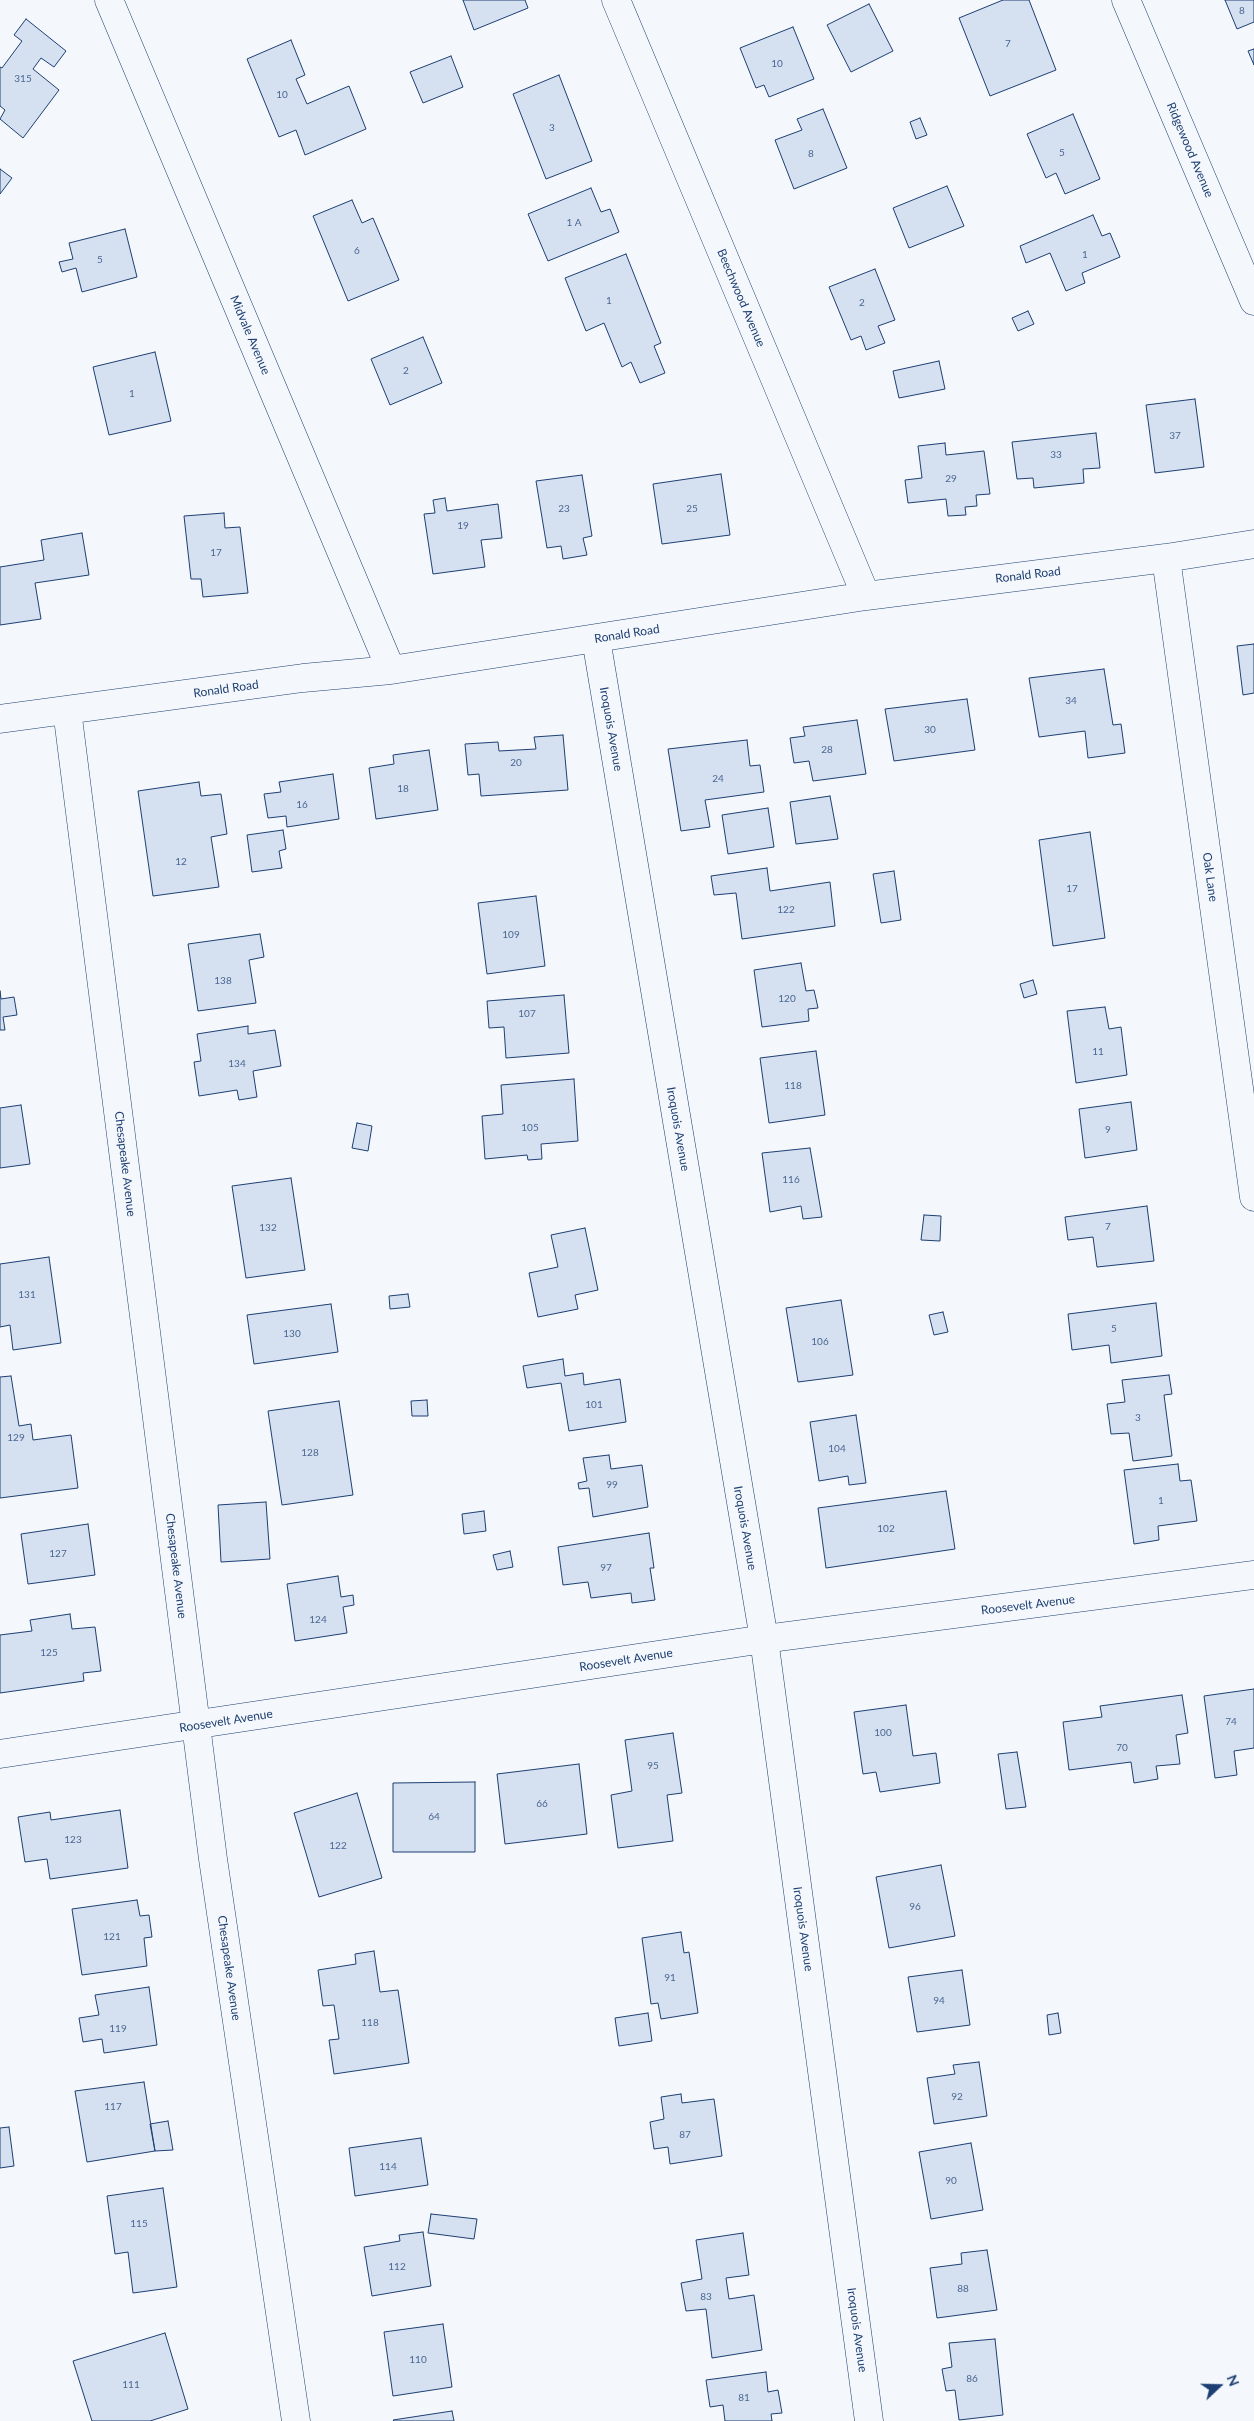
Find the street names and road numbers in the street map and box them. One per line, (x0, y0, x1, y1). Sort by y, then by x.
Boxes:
street label: Ridgewood Avenue (1163, 100, 1217, 200)
street label: Beechwood Avenue (714, 247, 768, 349)
street label: Midvale Avenue (227, 293, 273, 377)
street label: Ronald Road (994, 564, 1062, 586)
street label: Ronald Road (593, 622, 661, 646)
street label: Ronald Road (192, 677, 260, 701)
street label: Iroquois Avenue (597, 686, 625, 772)
street label: Oak Lane (1199, 851, 1221, 903)
street label: Iroquois Avenue (664, 1086, 692, 1172)
street label: Chesapeake Avenue (111, 1110, 139, 1218)
street label: Iroquois Avenue (731, 1485, 759, 1571)
street label: Chesapeake Avenue (162, 1512, 190, 1620)
street label: Roosevelt Avenue (980, 1592, 1076, 1618)
street label: Roosevelt Avenue (578, 1646, 674, 1674)
street label: Roosevelt Avenue (178, 1707, 274, 1735)
street label: Iroquois Avenue (790, 1886, 816, 1972)
street label: Chesapeake Avenue (214, 1914, 244, 2022)
street label: Iroquois Avenue (844, 2287, 870, 2373)

